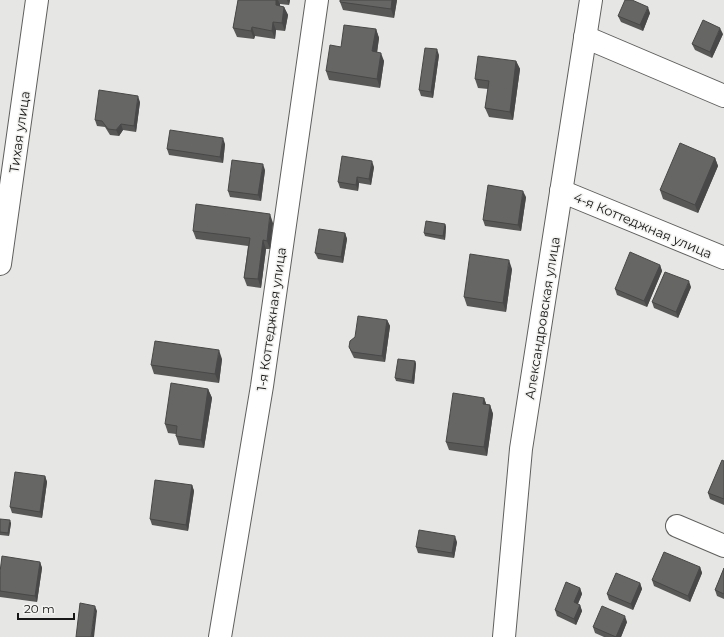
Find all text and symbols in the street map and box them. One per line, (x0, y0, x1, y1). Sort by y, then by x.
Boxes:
street label: Тихая улица (5, 90, 33, 174)
street label: 4-я Коттеджная улица (571, 189, 715, 261)
street label: Александровская улица (521, 235, 563, 401)
street label: 1-я Коттеджная улица (253, 246, 289, 392)
scale bar (18, 595, 74, 621)
text: 20 m (24, 601, 55, 616)

